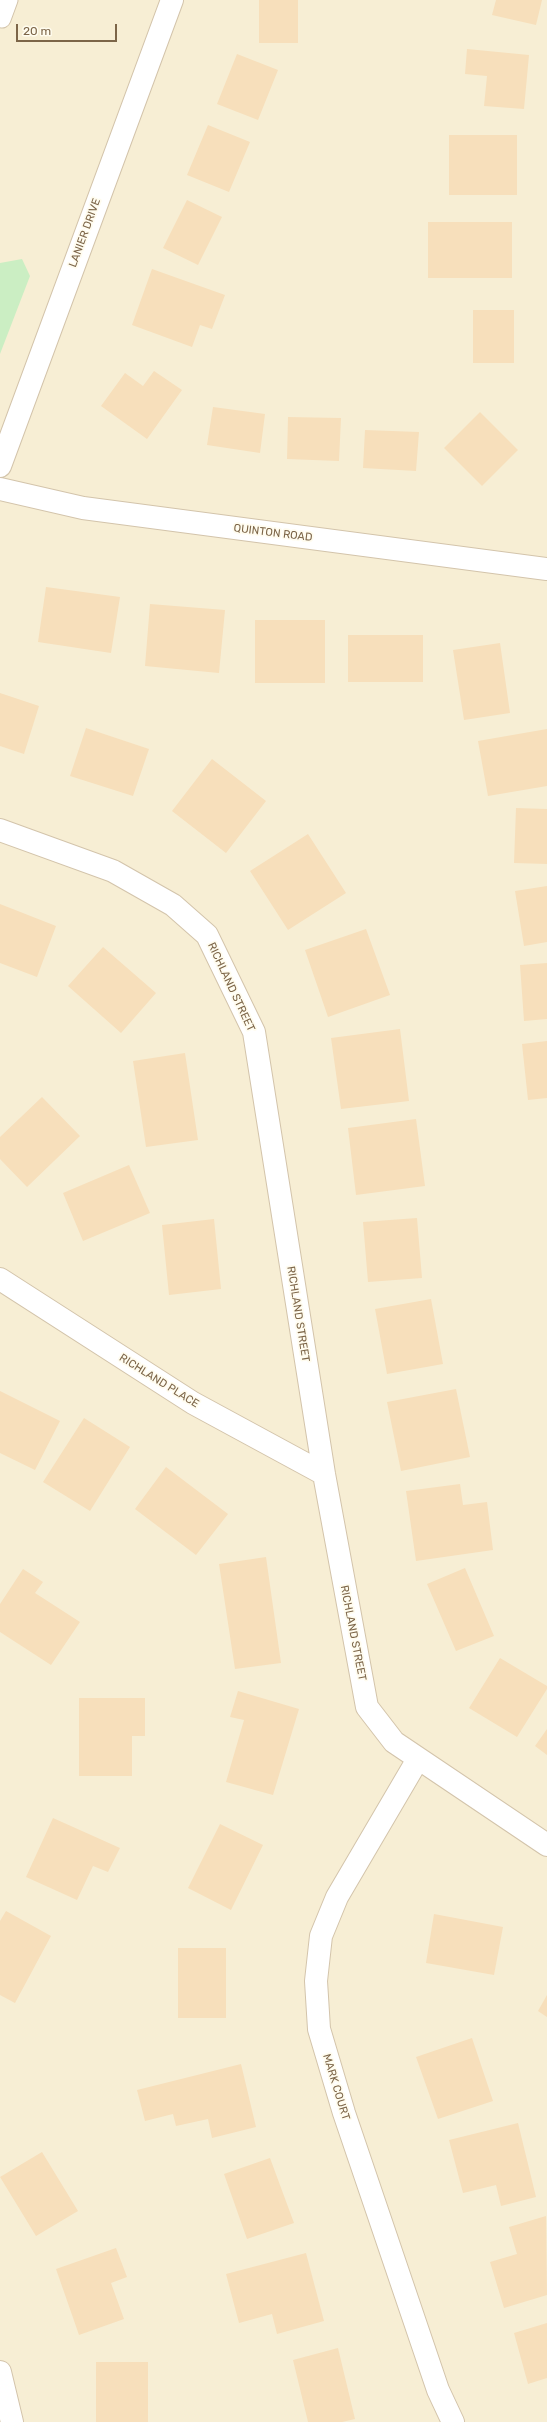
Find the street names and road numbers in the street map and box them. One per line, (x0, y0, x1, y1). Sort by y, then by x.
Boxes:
street label: LANIER DRIVE (66, 197, 104, 269)
street label: QUINTON ROAD (233, 522, 313, 544)
street label: RICHLAND STREET (205, 940, 257, 1034)
street label: RICHLAND STREET (284, 1265, 312, 1363)
street label: RICHLAND PLACE (117, 1351, 201, 1411)
street label: RICHLAND STREET (337, 1584, 369, 1682)
street label: MARK COURT (320, 2052, 352, 2122)

